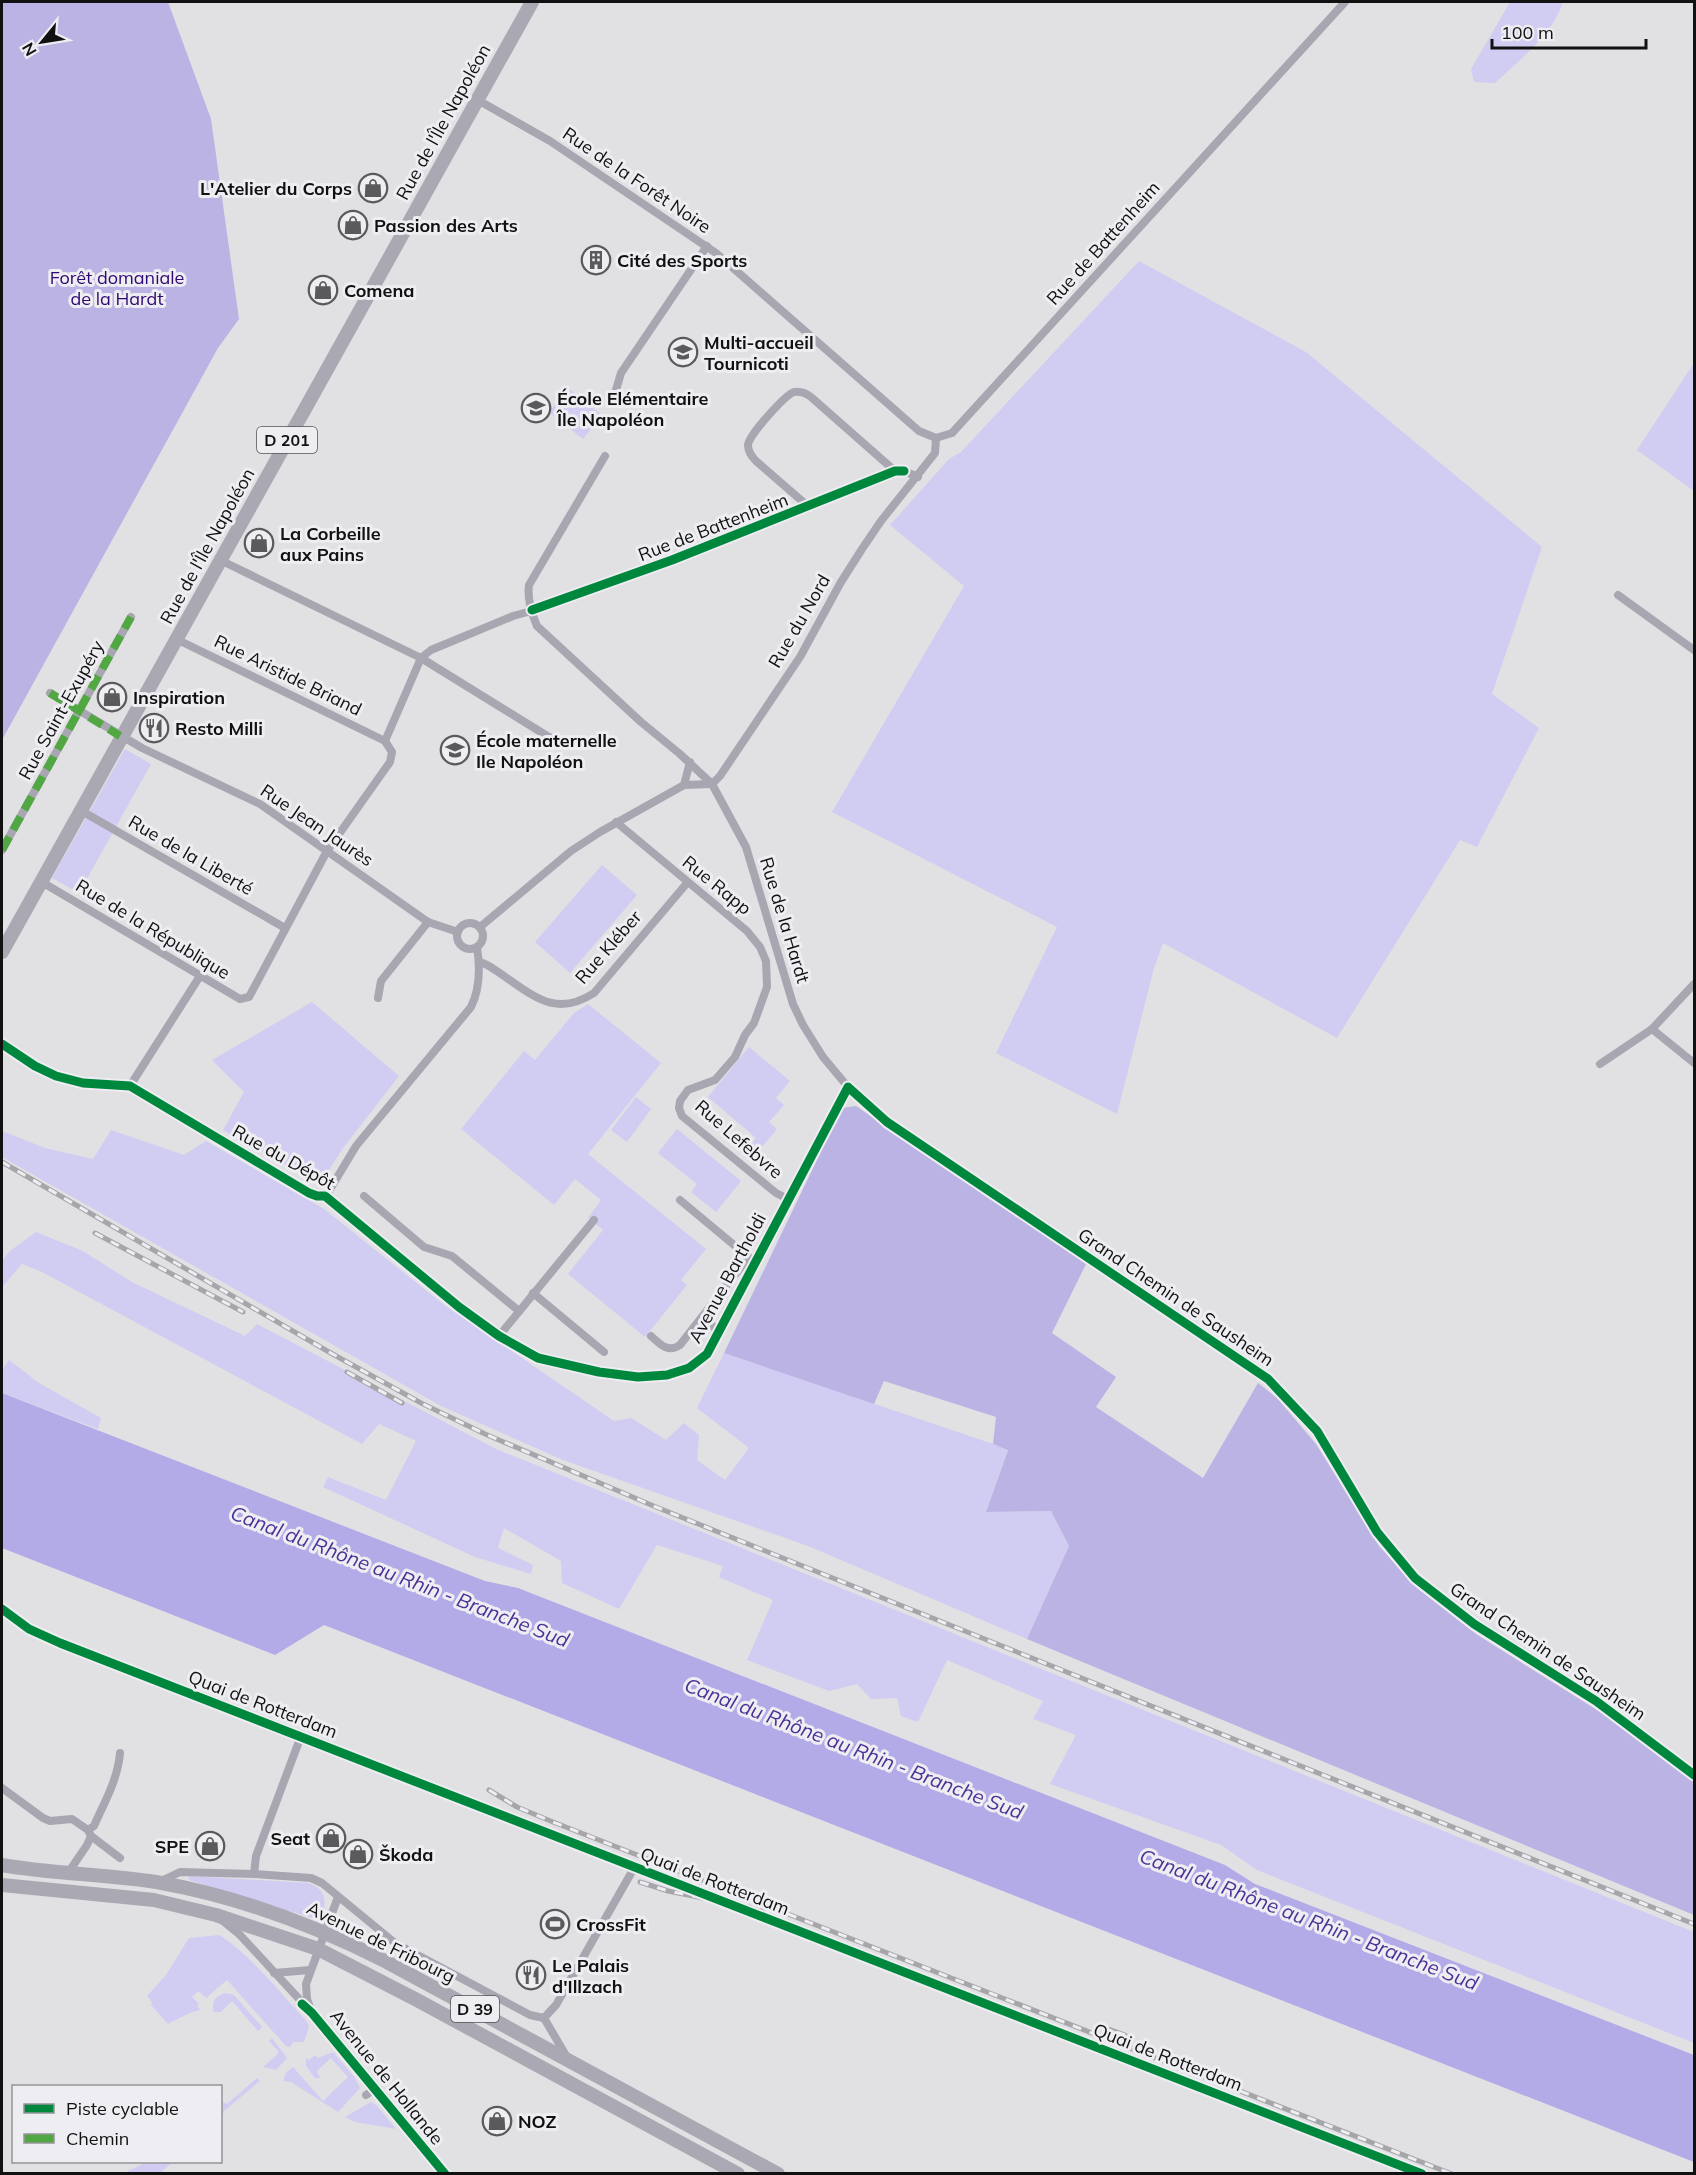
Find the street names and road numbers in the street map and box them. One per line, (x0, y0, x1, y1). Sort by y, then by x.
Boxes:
street label: Rue de l'Île Napoléon (391, 40, 495, 204)
street label: Rue de la Forêt Noire (558, 122, 716, 238)
street label: Rue de Battenheim (1041, 176, 1165, 310)
road number: D 201 (257, 427, 317, 453)
street label: Rue de l'Île Napoléon (155, 464, 259, 628)
street label: Rue de Battenheim (635, 488, 791, 566)
street label: Rue du Nord (763, 570, 835, 672)
street label: Rue Aristide Briand (210, 629, 366, 721)
street label: Rue Saint-Exupéry (13, 636, 109, 784)
street label: Rue Jean Jaurès (256, 779, 378, 871)
street label: Rue de la Liberté (125, 810, 257, 900)
street label: Rue Rapp (678, 850, 756, 920)
street label: Rue de la Hardt (755, 854, 815, 986)
street label: Rue de la République (72, 874, 234, 984)
street label: Rue Kléber (570, 905, 646, 988)
street label: Rue Lefebvre (690, 1095, 788, 1183)
street label: Rue du Dépôt (229, 1119, 339, 1195)
street label: Avenue Bartholdi (683, 1209, 771, 1347)
street label: Grand Chemin de Sausheim (1074, 1223, 1278, 1371)
street label: Grand Chemin de Sausheim (1446, 1577, 1650, 1725)
street label: Quai de Rotterdam (185, 1665, 341, 1743)
street label: Quai de Rotterdam (637, 1842, 793, 1920)
street label: Avenue de Fribourg (303, 1896, 459, 1988)
road number: D 39 (451, 1996, 499, 2022)
street label: Avenue de Hollande (325, 2005, 449, 2149)
street label: Quai de Rotterdam (1090, 2018, 1246, 2096)

